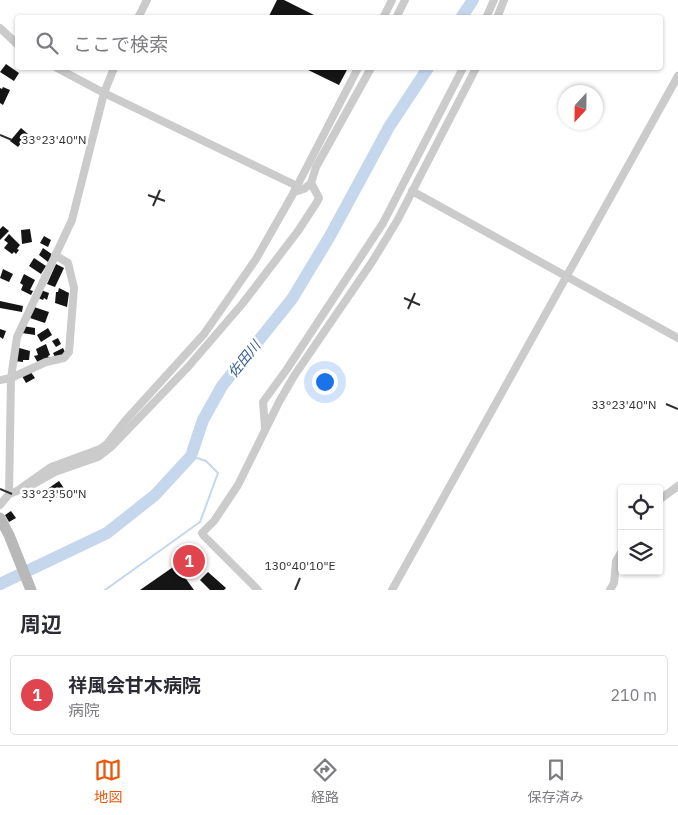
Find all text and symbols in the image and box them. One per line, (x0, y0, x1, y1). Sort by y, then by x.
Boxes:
search box (15, 15, 663, 70)
icon: search (33, 29, 61, 57)
text: ここで検索 (73, 32, 168, 56)
north arrow (558, 85, 603, 130)
text: 33°23'40"N (21, 132, 87, 147)
water label: 佐田川 (224, 335, 265, 381)
your location (312, 369, 338, 395)
text: 33°23'40"N (591, 397, 657, 412)
map controls (618, 485, 663, 575)
button: locate (618, 485, 663, 530)
text: 33°23'50"N (21, 486, 87, 501)
button: layers (618, 530, 663, 575)
pin: 1 (173, 542, 205, 580)
text: 130°40'10"E (265, 558, 335, 573)
text: 周辺 (20, 610, 62, 638)
text: 祥風会甘木病院 (68, 673, 201, 697)
text: 1 (32, 685, 42, 705)
text: 210 m (610, 685, 657, 705)
text: 病院 (68, 700, 100, 720)
tab: 地図 (94, 756, 122, 806)
tab: 経路 (311, 756, 339, 806)
tab: 保存済み (528, 756, 584, 806)

